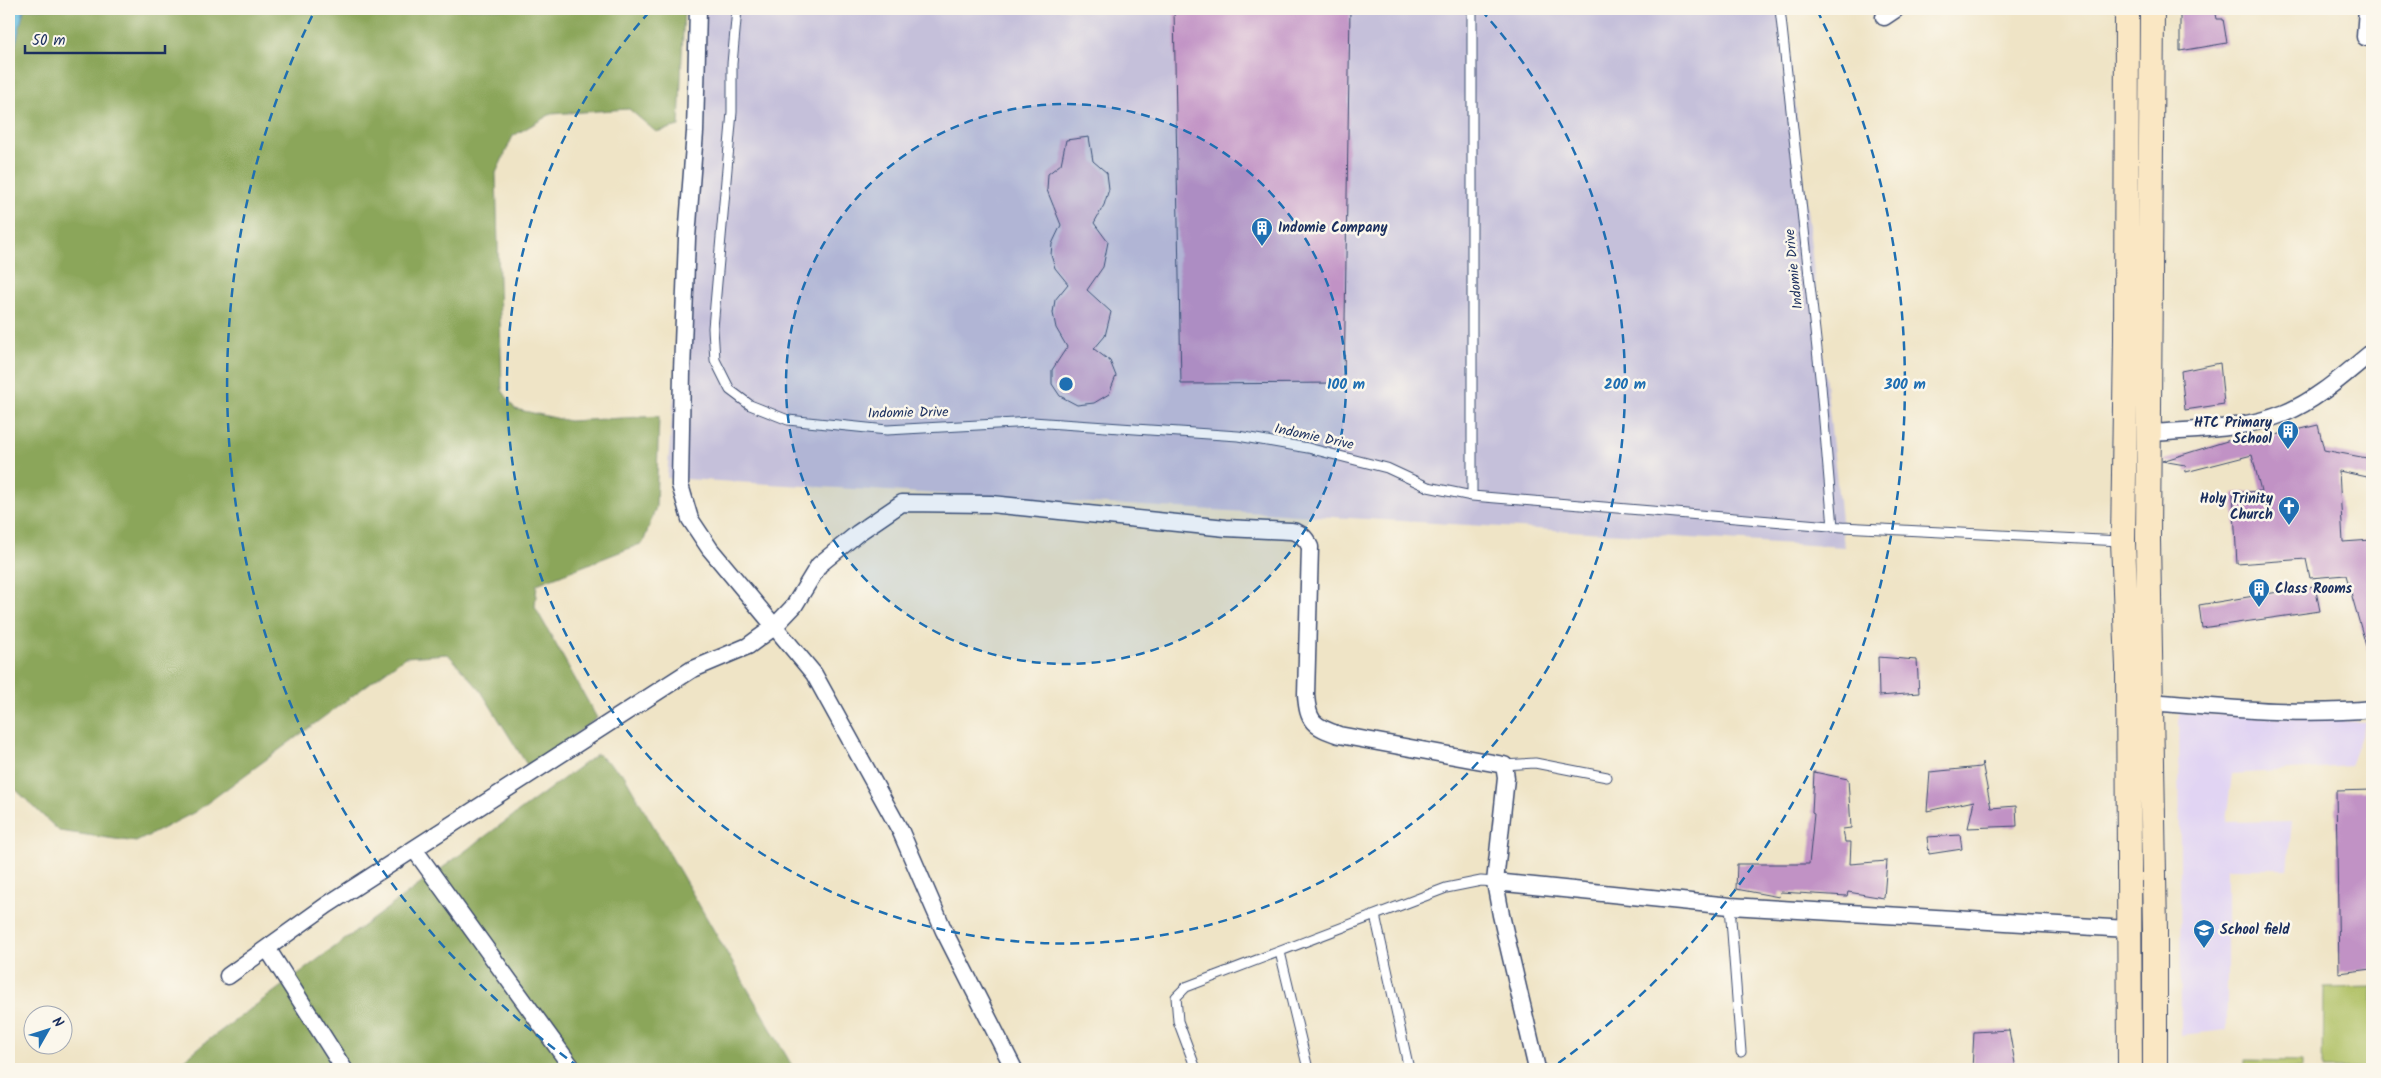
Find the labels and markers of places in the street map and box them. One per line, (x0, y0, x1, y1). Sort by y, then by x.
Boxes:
building icon: Indomie Company (1250, 216, 1274, 247)
place label: Indomie Company (1278, 217, 1388, 239)
centre of rings (1057, 375, 1075, 393)
place label: HTC Primary School (2194, 412, 2273, 450)
building icon: HTC Primary School (2276, 419, 2300, 450)
place label: Holy Trinity Church (2200, 488, 2274, 526)
church icon: Holy Trinity Church (2277, 495, 2301, 526)
building icon: Class Rooms (2247, 577, 2271, 608)
place label: Class Rooms (2275, 578, 2353, 600)
school or university icon: School field (2192, 918, 2216, 949)
place label: School field (2220, 919, 2290, 941)

